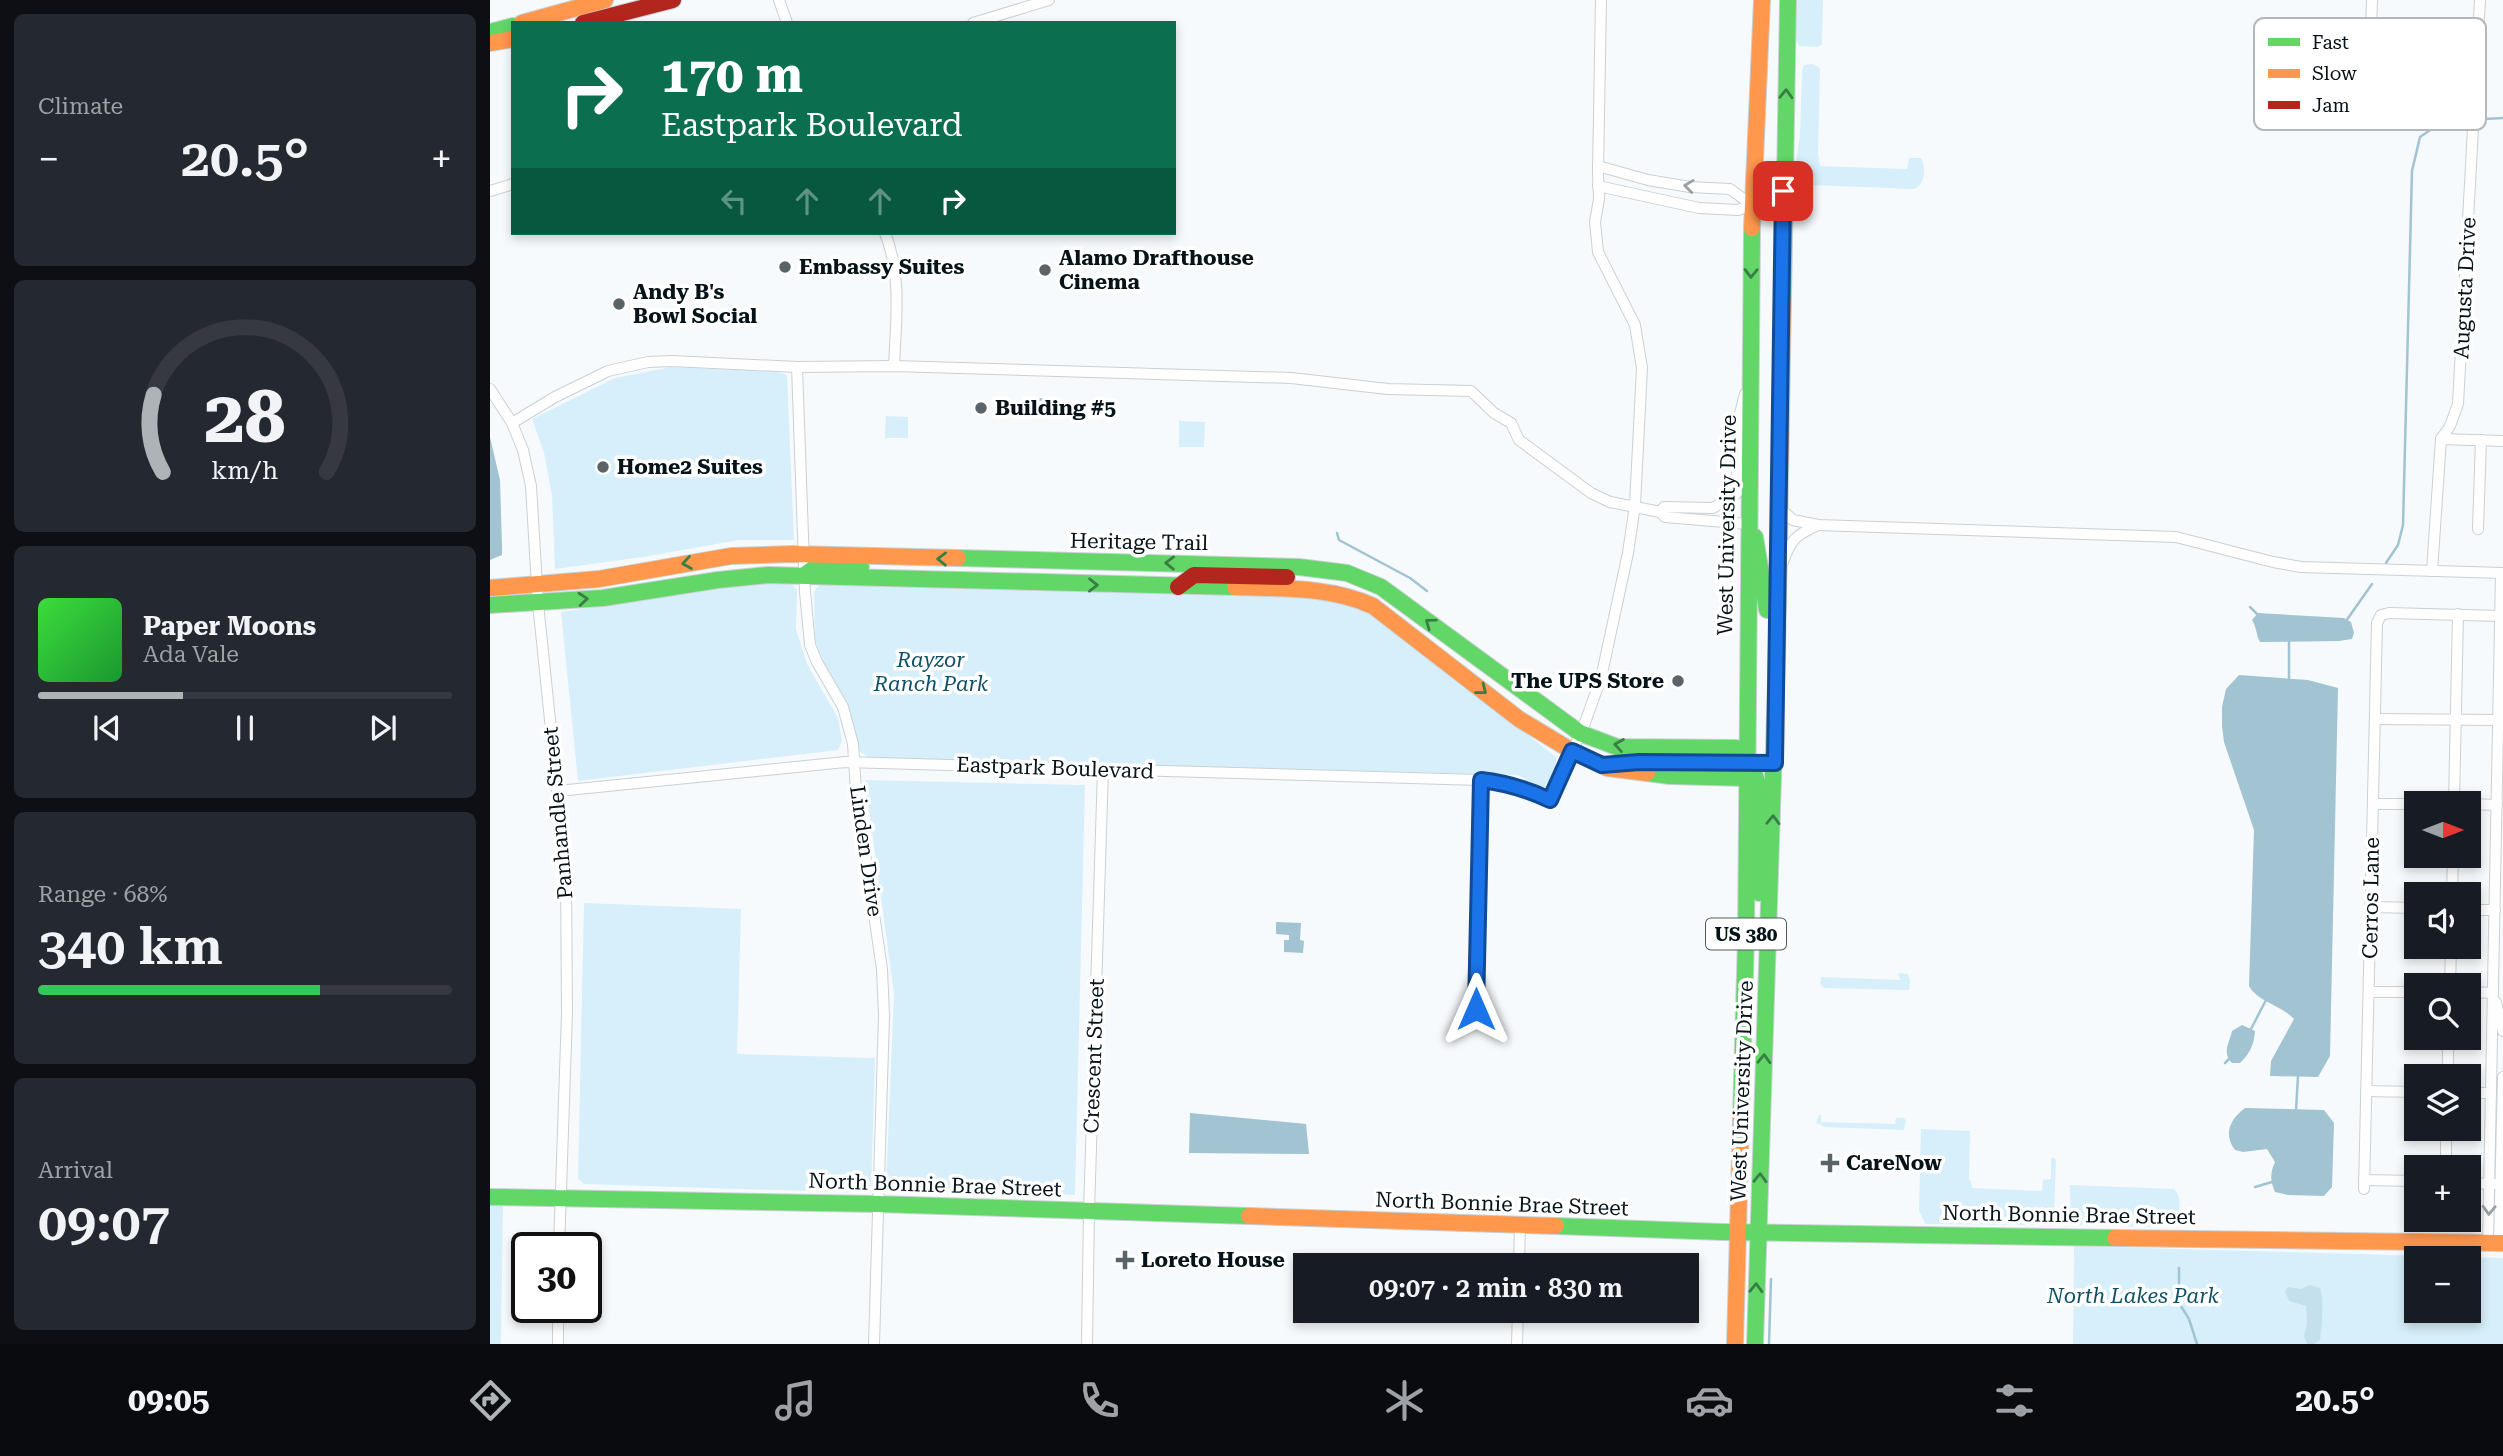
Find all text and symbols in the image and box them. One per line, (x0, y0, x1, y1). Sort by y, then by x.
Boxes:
legend (2254, 18, 2486, 130)
text: Fast (2312, 31, 2349, 54)
text: 170 m (661, 47, 803, 104)
icon: right (546, 49, 637, 140)
text: Slow (2312, 62, 2357, 85)
one-way arrow (1778, 89, 1793, 100)
text: Climate (38, 93, 123, 120)
text: Jam (2312, 94, 2350, 117)
text: Eastpark Boulevard (661, 106, 963, 144)
text: 20.5° (181, 128, 309, 189)
text: − (38, 137, 59, 181)
text: + (431, 137, 452, 181)
pin (1753, 161, 1813, 221)
icon: arrive (1764, 172, 1802, 210)
one-way arrow (1683, 179, 1695, 194)
icon: left (715, 182, 753, 220)
icon: ahead (788, 182, 826, 220)
icon: ahead (861, 182, 899, 220)
icon: right (934, 182, 972, 220)
street label: Augusta Drive (2449, 217, 2481, 359)
place label: Alamo Drafthouse Cinema (1059, 246, 1254, 294)
place label: Embassy Suites (799, 255, 964, 279)
marker: Embassy Suites (777, 259, 793, 275)
marker: Alamo Drafthouse Cinema (1037, 262, 1053, 278)
one-way arrow (1743, 268, 1759, 279)
place label: Andy B's Bowl Social (633, 280, 757, 328)
marker: Andy B's Bowl Social (611, 296, 627, 312)
text: 28 (204, 375, 286, 460)
place label: Building #5 (995, 396, 1116, 420)
marker: Building #5 (973, 400, 989, 416)
street label: West University Drive (1713, 414, 1741, 636)
place label: Home2 Suites (617, 455, 763, 479)
text: km/h (212, 456, 278, 485)
marker: Home2 Suites (595, 459, 611, 475)
street label: Heritage Trail (1070, 529, 1209, 555)
one-way arrow (936, 551, 947, 567)
one-way arrow (681, 555, 693, 570)
one-way arrow (1164, 555, 1174, 571)
one-way arrow (1088, 577, 1099, 592)
one-way arrow (577, 592, 588, 607)
text: Paper Moons (143, 611, 316, 641)
one-way arrow (1425, 619, 1438, 631)
text: Ada Vale (143, 641, 239, 668)
park label: Rayzor Ranch Park (873, 648, 989, 696)
place label: The UPS Store (1511, 669, 1664, 693)
marker: The UPS Store (1670, 673, 1686, 689)
one-way arrow (1474, 681, 1486, 694)
icon: previous (88, 709, 126, 747)
icon: pause (226, 709, 264, 747)
icon: next (364, 709, 402, 747)
street label: Panhandle Street (538, 726, 577, 900)
one-way arrow (1613, 738, 1625, 753)
street label: Eastpark Boulevard (956, 753, 1155, 783)
street label: Linden Drive (845, 784, 887, 918)
north arrow (2404, 791, 2482, 868)
map controls (2404, 791, 2481, 1323)
one-way arrow (1765, 814, 1780, 825)
street label: Cerros Lane (2358, 837, 2384, 959)
text: Range · 68% (38, 881, 167, 908)
button: sound (2404, 882, 2481, 959)
text: 340 km (38, 916, 223, 977)
road number: US 380 (1706, 918, 1786, 950)
position arrow (1439, 972, 1513, 1046)
button: search (2404, 973, 2481, 1050)
street label: Crescent Street (1079, 978, 1109, 1134)
street label: West University Drive (1726, 980, 1758, 1202)
one-way arrow (1757, 1054, 1772, 1065)
button: layers (2404, 1064, 2481, 1141)
place label: CareNow (1846, 1151, 1942, 1175)
marker: CareNow (1820, 1153, 1840, 1173)
button: + (2404, 1155, 2481, 1232)
text: Arrival (38, 1157, 113, 1184)
street label: North Bonnie Brae Street (808, 1169, 1062, 1201)
one-way arrow (1752, 1172, 1768, 1183)
street label: North Bonnie Brae Street (1375, 1188, 1629, 1220)
text: 09:07 (38, 1192, 170, 1253)
street label: North Bonnie Brae Street (1942, 1201, 2196, 1229)
one-way arrow (2481, 1205, 2497, 1216)
speed limit sign: 30 (511, 1232, 602, 1323)
button: − (2404, 1246, 2481, 1323)
place label: Loreto House (1141, 1248, 1285, 1272)
marker: Loreto House (1115, 1250, 1135, 1270)
text: 09:07 · 2 min · 830 m (1369, 1273, 1623, 1303)
one-way arrow (1749, 1282, 1764, 1293)
park label: North Lakes Park (2046, 1284, 2220, 1308)
icon: directions (466, 1376, 515, 1425)
icon: music (771, 1376, 820, 1425)
icon: phone (1075, 1376, 1124, 1425)
icon: climate (1380, 1376, 1429, 1425)
icon: car (1685, 1376, 1734, 1425)
icon: filters (1990, 1376, 2039, 1425)
text: 09:05 (128, 1381, 210, 1419)
text: 20.5° (2295, 1381, 2375, 1419)

